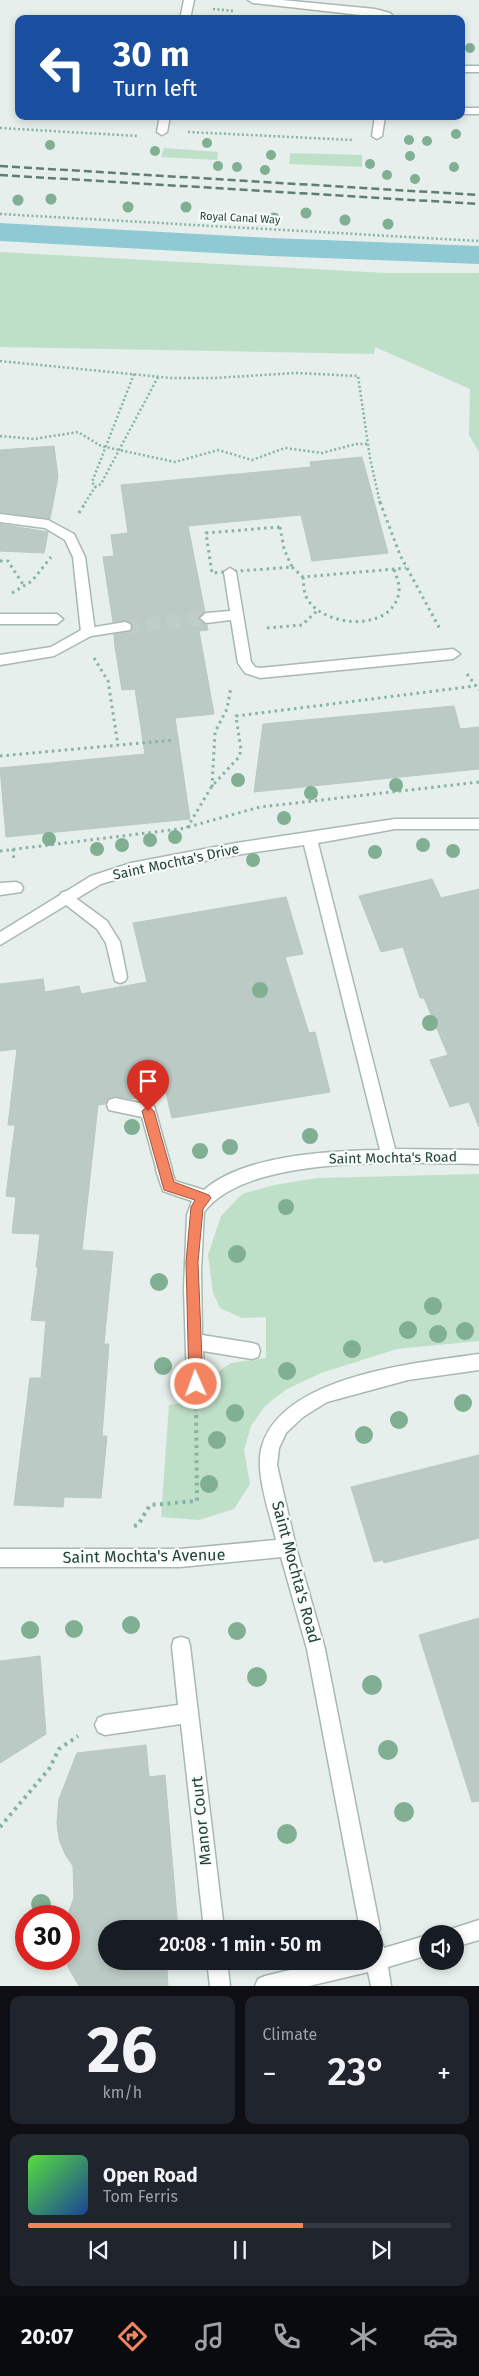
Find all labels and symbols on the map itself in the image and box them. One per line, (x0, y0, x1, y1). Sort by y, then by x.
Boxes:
street label: Royal Canal Way (199, 209, 281, 227)
street label: Saint Mochta's Drive (111, 840, 241, 884)
pin (127, 1060, 169, 1111)
street label: Saint Mochta's Road (329, 1148, 457, 1168)
position arrow (169, 1357, 221, 1409)
street label: Saint Mochta's Road (268, 1499, 324, 1645)
street label: Saint Mochta's Avenue (63, 1545, 225, 1567)
street label: Manor Court (187, 1775, 215, 1867)
speed limit sign: 30 (15, 1905, 80, 1970)

